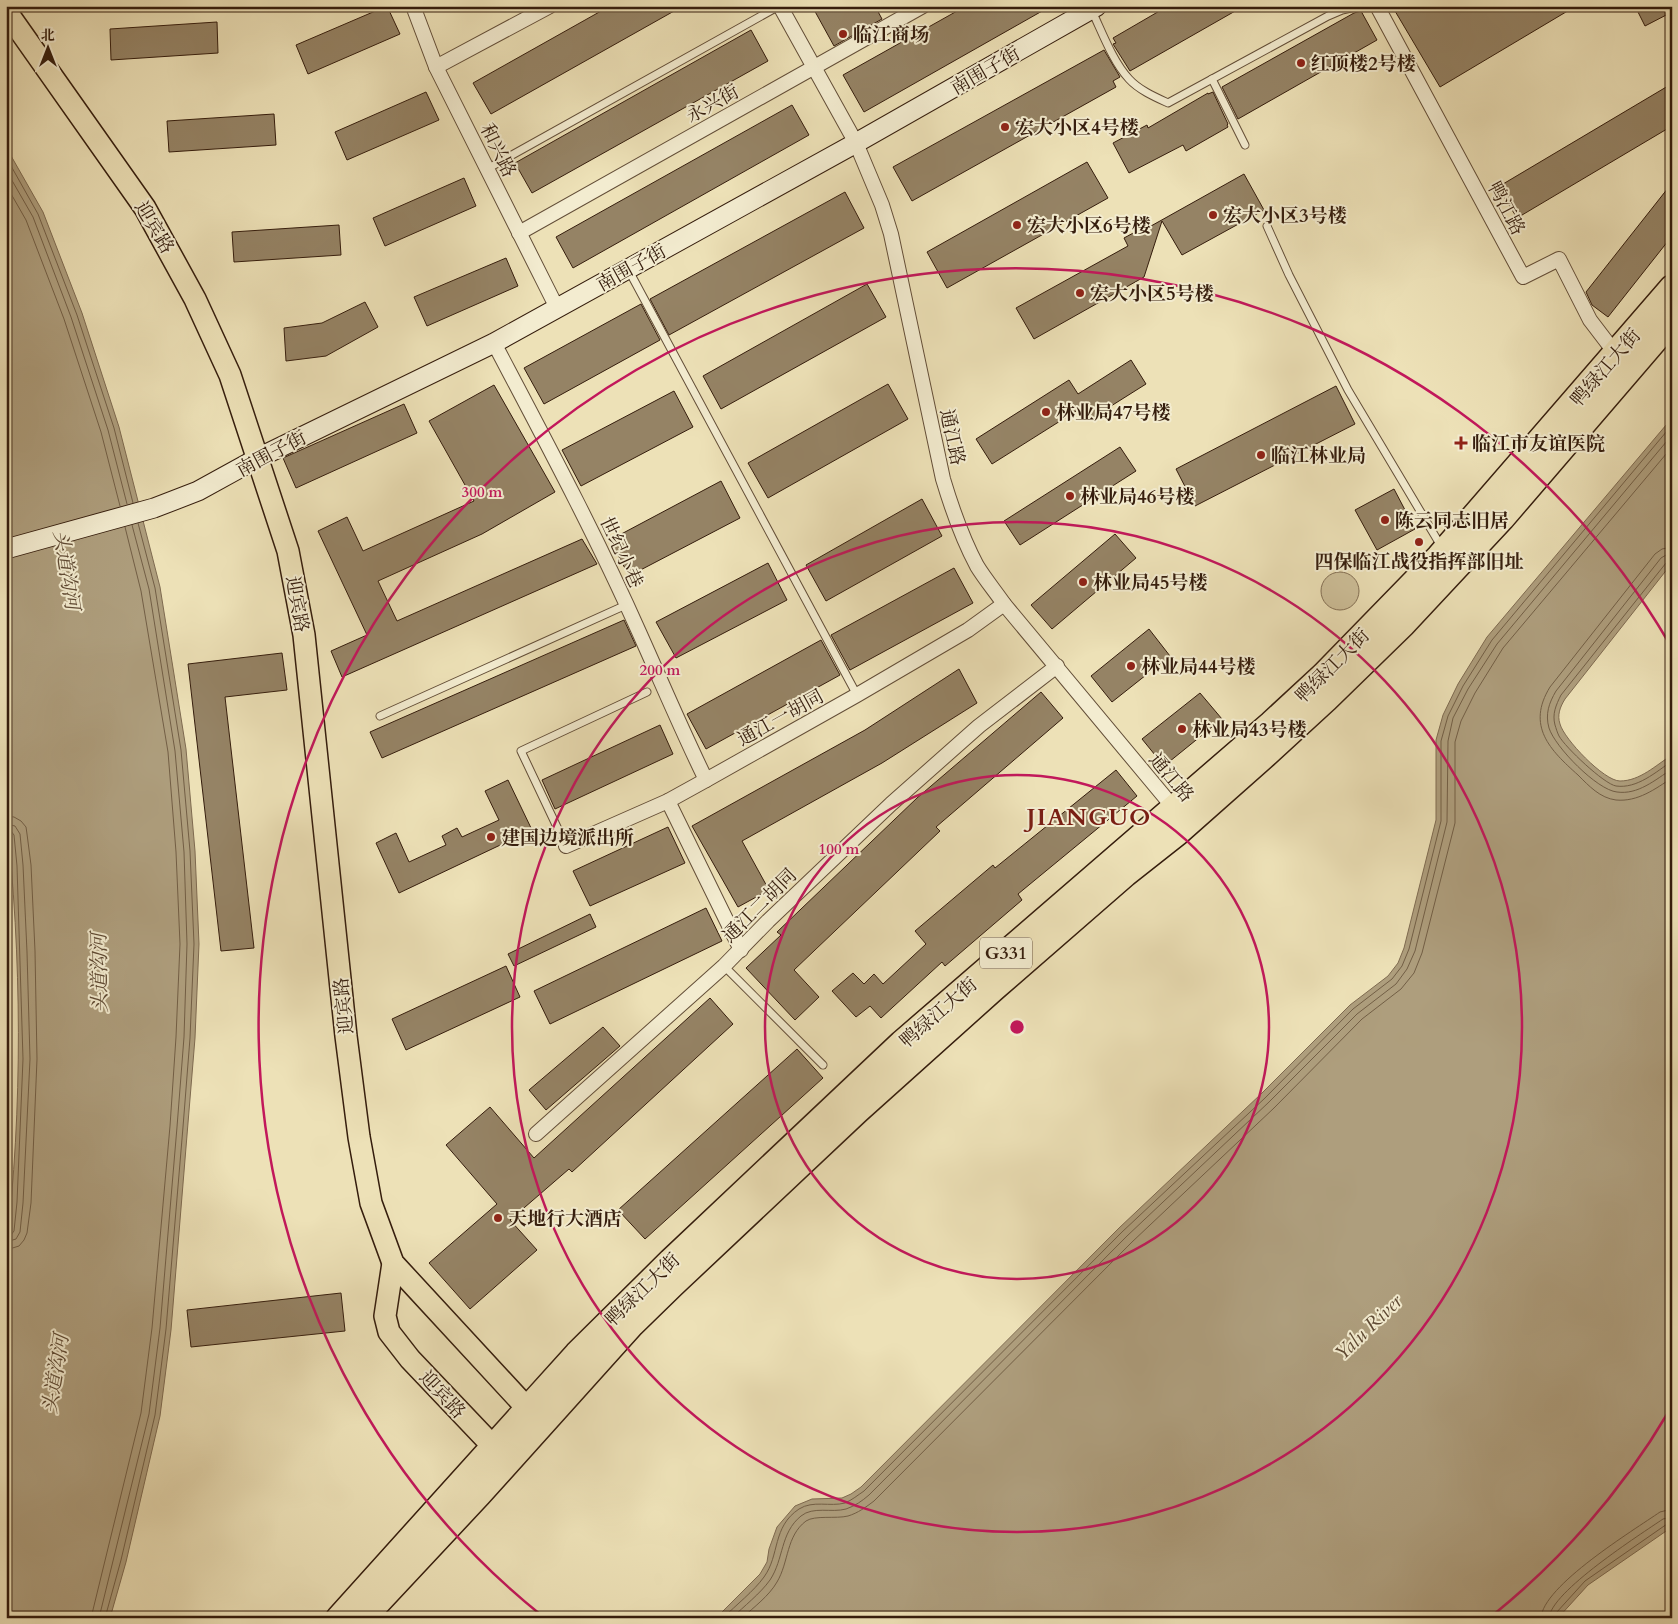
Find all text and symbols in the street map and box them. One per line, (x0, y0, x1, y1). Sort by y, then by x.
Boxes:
north arrow (22, 22, 72, 72)
place label: 临江商场 (853, 22, 929, 48)
text: 北 (41, 26, 55, 45)
marker: 临江商场 (837, 28, 849, 40)
street label: 南围子街 (946, 41, 1025, 101)
place label: 红顶楼2号楼 (1311, 51, 1416, 77)
marker: 红顶楼2号楼 (1295, 57, 1307, 69)
street label: 永兴街 (681, 79, 744, 129)
place label: 宏大小区4号楼 (1015, 115, 1139, 141)
street label: 和兴路 (474, 119, 522, 182)
marker: 宏大小区4号楼 (999, 121, 1011, 133)
street label: 鸭江路 (1481, 177, 1531, 240)
street label: 迎宾路 (128, 196, 180, 259)
place label: 宏大小区3号楼 (1223, 203, 1347, 229)
marker: 宏大小区3号楼 (1207, 209, 1219, 221)
place label: 宏大小区6号楼 (1027, 213, 1151, 239)
marker: 宏大小区6号楼 (1011, 219, 1023, 231)
street label: 南围子街 (592, 238, 671, 298)
place label: 宏大小区5号楼 (1090, 281, 1214, 307)
marker: 宏大小区5号楼 (1074, 287, 1086, 299)
street label: 鸭绿江大街 (1565, 323, 1647, 412)
place label: 林业局47号楼 (1056, 400, 1170, 426)
marker: 林业局47号楼 (1040, 406, 1052, 418)
street label: 通江路 (933, 407, 971, 468)
street label: 南围子街 (232, 425, 311, 483)
place label: 临江市友谊医院 (1472, 431, 1605, 457)
marker: 临江市友谊医院 (1454, 436, 1468, 450)
place label: 临江林业局 (1271, 443, 1366, 469)
marker: 临江林业局 (1255, 449, 1267, 461)
text: 300 m (462, 482, 503, 502)
place label: 林业局46号楼 (1080, 484, 1194, 510)
marker: 林业局46号楼 (1064, 490, 1076, 502)
place label: 陈云同志旧居 (1395, 508, 1509, 534)
street label: 世纪小巷 (593, 512, 649, 592)
marker: 陈云同志旧居 (1379, 514, 1391, 526)
water label: 头道沟河 (47, 528, 87, 615)
marker: 四保临江战役指挥部旧址 (1413, 536, 1425, 548)
place label: 四保临江战役指挥部旧址 (1314, 549, 1524, 575)
place label: 林业局45号楼 (1093, 570, 1207, 596)
street label: 迎宾路 (279, 574, 315, 635)
marker: 林业局45号楼 (1077, 576, 1089, 588)
street label: 鸭绿江大街 (1290, 623, 1375, 708)
place label: 林业局44号楼 (1141, 654, 1255, 680)
text: 200 m (640, 660, 681, 680)
marker: 林业局44号楼 (1125, 660, 1137, 672)
street label: 通江一胡同 (733, 683, 828, 752)
place label: 林业局43号楼 (1192, 717, 1306, 743)
marker: 林业局43号楼 (1176, 723, 1188, 735)
street label: 通江路 (1143, 747, 1200, 808)
district label: JIANGUO (1024, 801, 1151, 834)
place label: 建国边境派出所 (501, 825, 634, 851)
marker: 建国边境派出所 (485, 831, 497, 843)
text: 100 m (819, 839, 860, 859)
street label: 通江二胡同 (717, 863, 802, 948)
water label: 头道沟河 (85, 930, 114, 1013)
road number: G331 (980, 938, 1032, 968)
street label: 鸭绿江大街 (894, 972, 983, 1054)
street label: 迎宾路 (328, 976, 360, 1036)
centre of rings (1008, 1018, 1026, 1036)
place label: 天地行大酒店 (508, 1206, 622, 1232)
marker: 天地行大酒店 (492, 1212, 504, 1224)
street label: 鸭绿江大街 (599, 1247, 686, 1332)
water label: Yalu River (1329, 1287, 1409, 1366)
water label: 头道沟河 (36, 1329, 76, 1416)
street label: 迎宾路 (413, 1365, 471, 1424)

